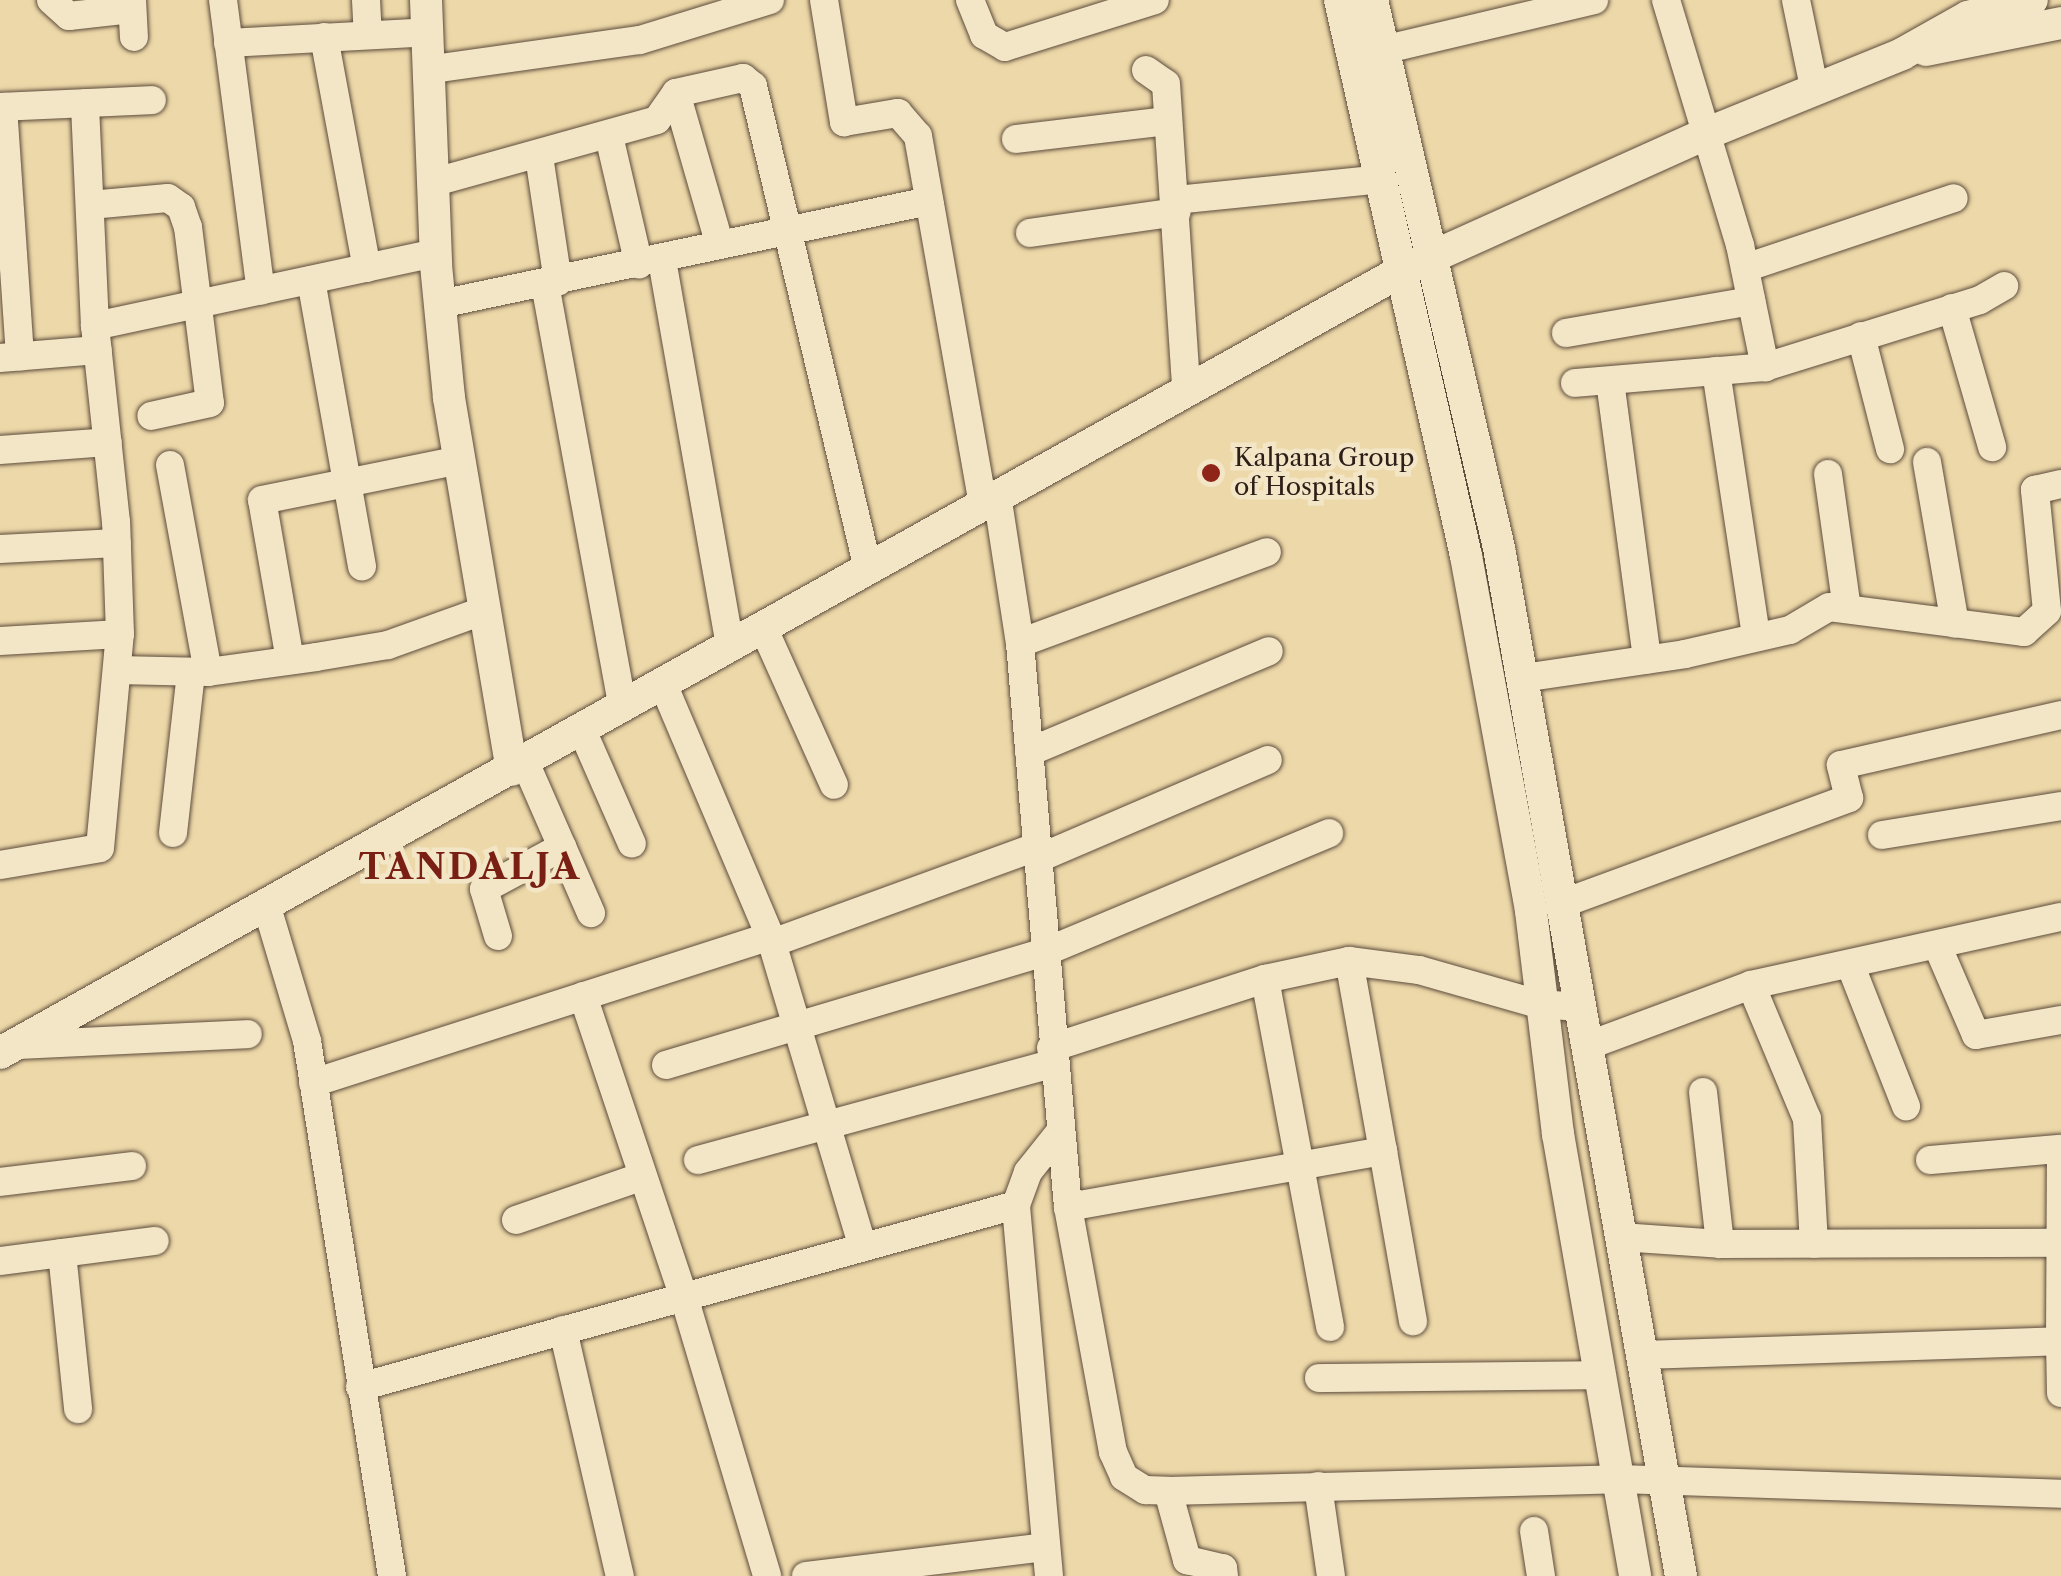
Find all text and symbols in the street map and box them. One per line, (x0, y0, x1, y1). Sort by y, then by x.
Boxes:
place label: Kalpana Group of Hospitals (1234, 444, 1415, 503)
marker: Kalpana Group of Hospitals (1198, 460, 1224, 486)
district label: TANDALJA (358, 846, 582, 888)

